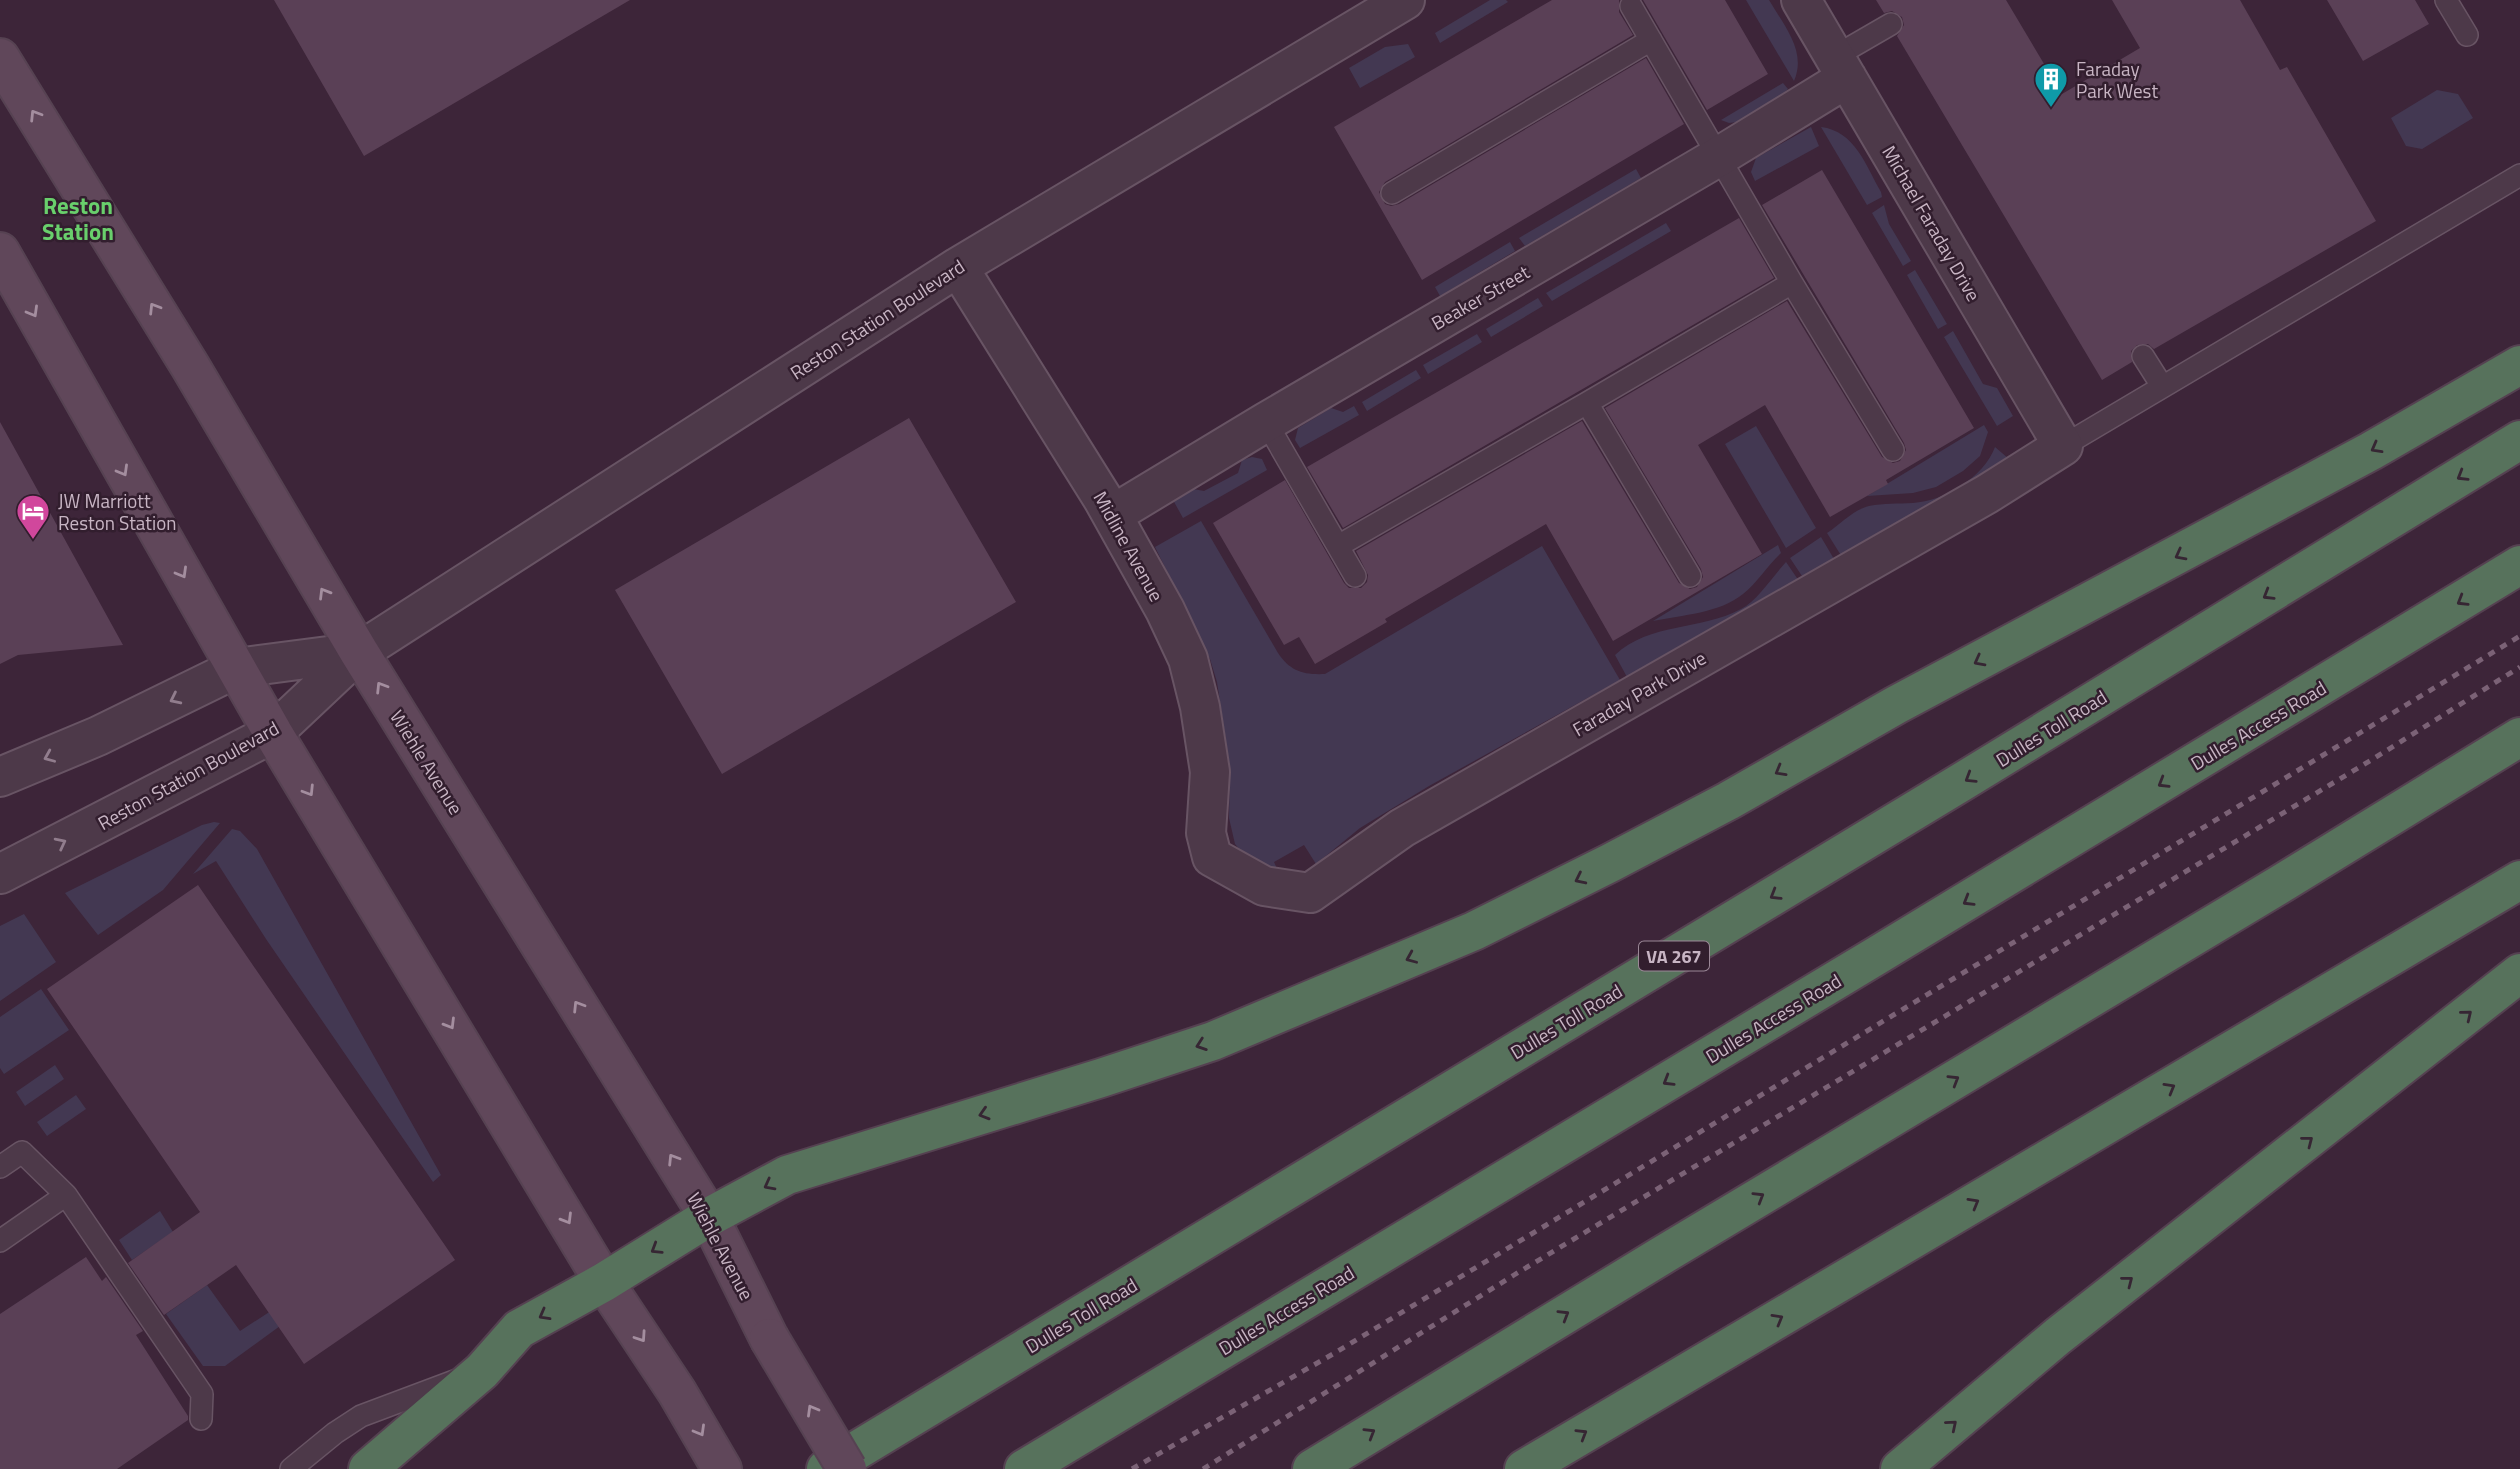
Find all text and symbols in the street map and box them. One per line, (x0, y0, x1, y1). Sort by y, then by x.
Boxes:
place label: Faraday Park West (2076, 54, 2158, 105)
building icon: Faraday Park West (2032, 60, 2070, 109)
one-way arrow (30, 109, 43, 122)
street label: Michael Faraday Drive (1876, 140, 1988, 306)
district label: Reston Station (42, 188, 114, 249)
street label: Reston Station Boulevard (784, 252, 970, 386)
street label: Beaker Street (1426, 257, 1535, 337)
one-way arrow (150, 303, 163, 316)
one-way arrow (25, 305, 38, 317)
one-way arrow (2371, 440, 2383, 453)
one-way arrow (115, 463, 128, 476)
one-way arrow (2456, 467, 2469, 480)
place label: JW Marriott Reston Station (58, 486, 176, 537)
street label: Midline Avenue (1087, 486, 1171, 606)
hotel icon: JW Marriott Reston Station (14, 492, 52, 541)
one-way arrow (2175, 546, 2188, 560)
one-way arrow (174, 566, 187, 578)
one-way arrow (2262, 586, 2275, 599)
one-way arrow (320, 588, 333, 601)
one-way arrow (2457, 593, 2470, 606)
street label: Faraday Park Drive (1567, 643, 1711, 743)
one-way arrow (1974, 653, 1987, 666)
street label: Dulles Access Road (2185, 673, 2331, 777)
one-way arrow (376, 682, 389, 695)
street label: Dulles Toll Road (1990, 682, 2112, 774)
one-way arrow (170, 690, 182, 704)
street label: Wiehle Avenue (383, 704, 471, 820)
street label: Reston Station Boulevard (92, 713, 284, 837)
one-way arrow (44, 748, 56, 762)
one-way arrow (1775, 763, 1788, 776)
one-way arrow (1964, 769, 1977, 782)
one-way arrow (2157, 774, 2170, 787)
one-way arrow (301, 783, 314, 796)
one-way arrow (54, 838, 66, 851)
one-way arrow (1575, 870, 1587, 884)
one-way arrow (1769, 887, 1782, 900)
one-way arrow (1963, 892, 1976, 905)
road number: VA 267 (1639, 942, 1709, 971)
one-way arrow (1406, 950, 1418, 964)
street label: Dulles Access Road (1700, 966, 1846, 1070)
street label: Dulles Toll Road (1504, 976, 1628, 1066)
one-way arrow (573, 1000, 586, 1013)
one-way arrow (2460, 1011, 2472, 1024)
one-way arrow (442, 1017, 455, 1030)
one-way arrow (1195, 1037, 1208, 1051)
one-way arrow (1663, 1073, 1676, 1086)
one-way arrow (1947, 1075, 1960, 1088)
one-way arrow (2163, 1083, 2176, 1096)
one-way arrow (979, 1106, 991, 1121)
one-way arrow (2300, 1137, 2312, 1150)
one-way arrow (668, 1154, 681, 1167)
one-way arrow (763, 1177, 776, 1190)
street label: Wiehle Avenue (680, 1187, 762, 1305)
one-way arrow (1752, 1192, 1765, 1205)
one-way arrow (1967, 1198, 1980, 1211)
one-way arrow (559, 1212, 572, 1225)
one-way arrow (651, 1241, 664, 1254)
street label: Dulles Access Road (1213, 1258, 1359, 1362)
street label: Dulles Toll Road (1019, 1270, 1143, 1360)
one-way arrow (2121, 1277, 2133, 1290)
one-way arrow (539, 1307, 552, 1320)
one-way arrow (1557, 1310, 1570, 1323)
one-way arrow (1771, 1314, 1784, 1327)
one-way arrow (633, 1329, 645, 1342)
one-way arrow (807, 1405, 820, 1418)
one-way arrow (1944, 1421, 1957, 1433)
one-way arrow (692, 1423, 705, 1436)
one-way arrow (1363, 1429, 1376, 1442)
one-way arrow (1575, 1429, 1588, 1442)

